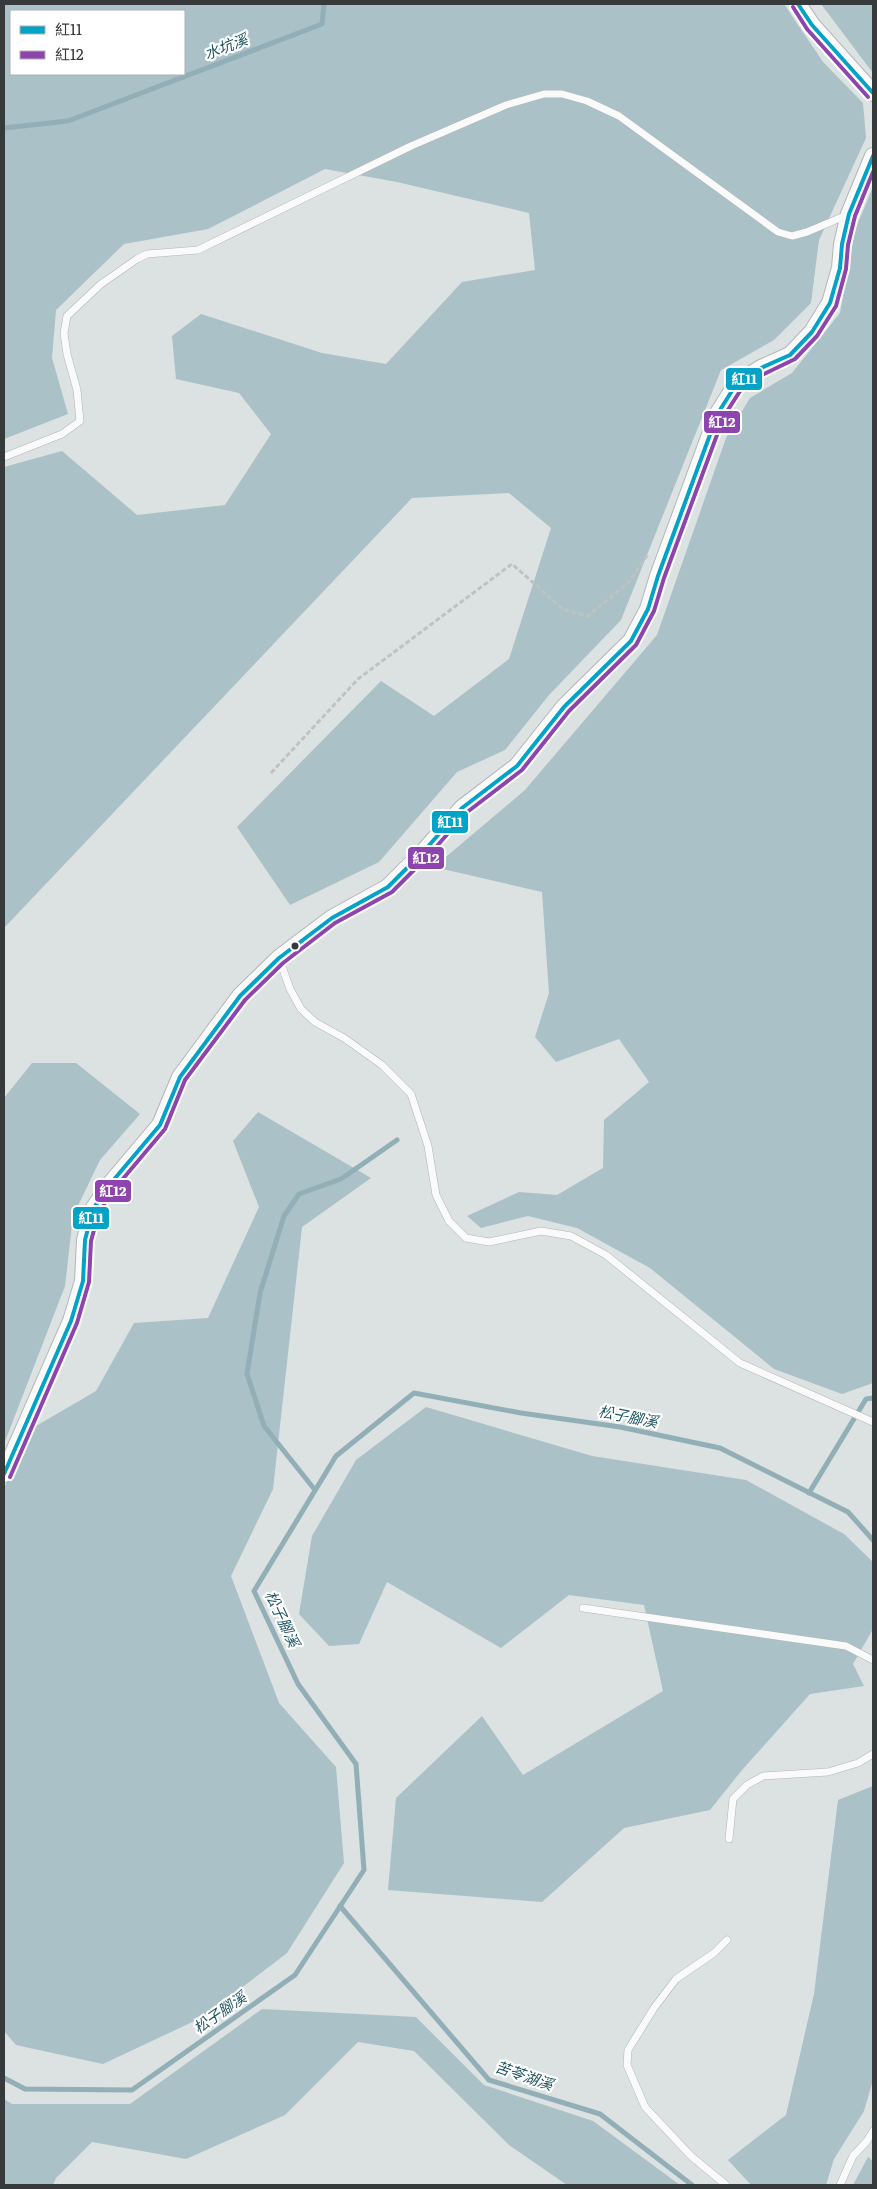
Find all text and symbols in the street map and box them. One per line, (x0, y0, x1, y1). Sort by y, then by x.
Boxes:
legend (10, 10, 185, 75)
text: 紅11 (55, 17, 82, 40)
water label: 水坑溪 (200, 26, 252, 64)
text: 紅12 (55, 42, 84, 65)
line badge: 紅11 (725, 367, 763, 391)
text: 紅11 (731, 368, 757, 388)
line badge: 紅12 (703, 410, 741, 434)
text: 紅12 (708, 411, 736, 431)
line badge: 紅11 (431, 810, 469, 834)
text: 紅11 (437, 811, 463, 831)
line badge: 紅12 (407, 846, 445, 870)
text: 紅12 (412, 847, 440, 867)
unlabelled marker (290, 941, 300, 951)
line badge: 紅12 (94, 1179, 132, 1203)
text: 紅12 (99, 1180, 127, 1200)
line badge: 紅11 (72, 1206, 110, 1230)
text: 紅11 (78, 1207, 104, 1227)
water label: 松子腳溪 (597, 1399, 662, 1433)
water label: 松子腳溪 (260, 1586, 307, 1652)
water label: 松子腳溪 (188, 1984, 252, 2038)
water label: 苦苓湖溪 (492, 2054, 558, 2096)

